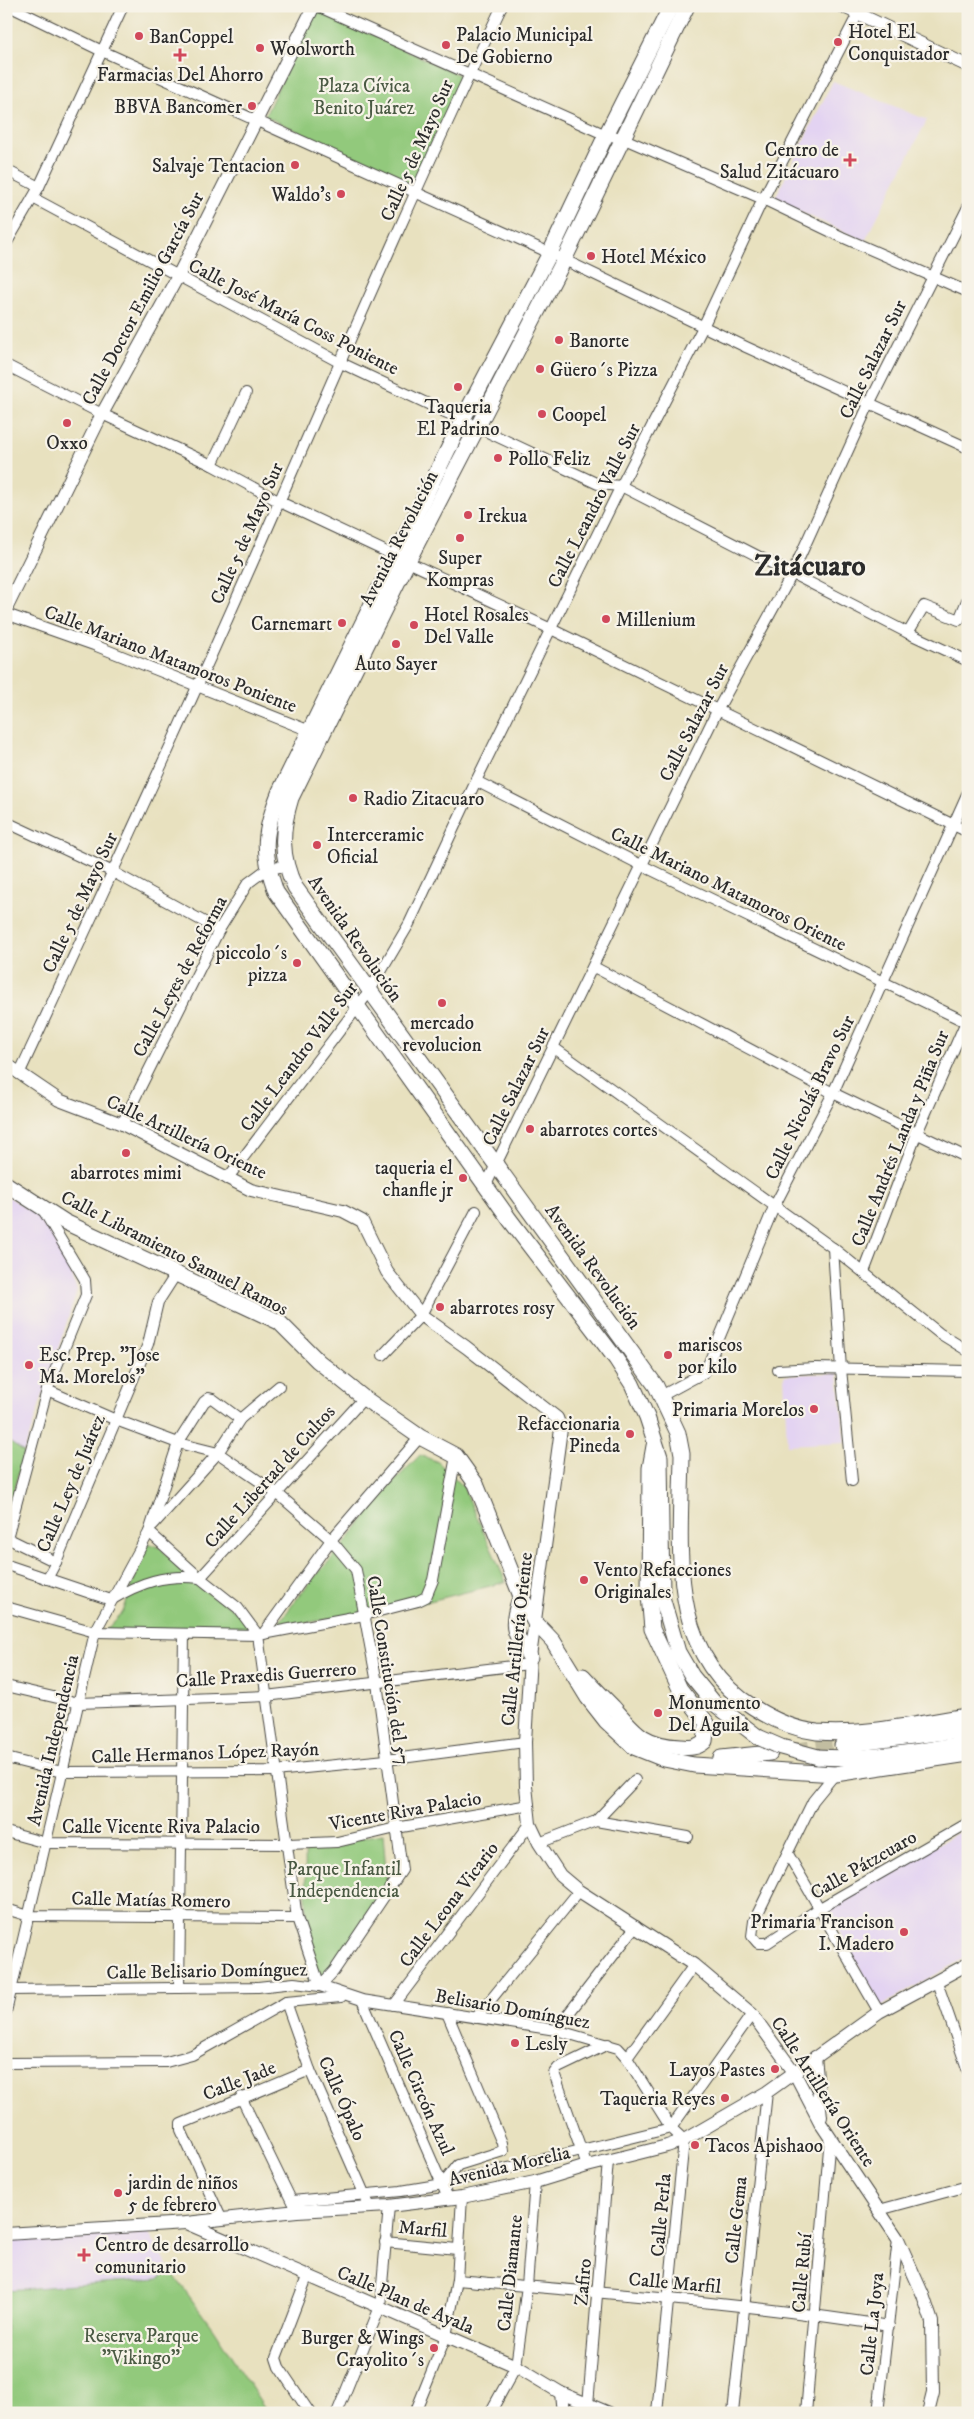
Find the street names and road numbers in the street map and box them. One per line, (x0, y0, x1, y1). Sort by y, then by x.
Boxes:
street label: Calle 5 de Mayo Sur (376, 76, 459, 225)
street label: Calle Doctor Emilio García Sur (77, 188, 209, 409)
street label: Calle José María Coss Poniente (184, 254, 403, 381)
street label: Calle Salazar Sur (835, 296, 912, 423)
street label: Calle Leandro Valle Sur (543, 419, 646, 592)
street label: Calle 5 de Mayo Sur (206, 459, 289, 608)
street label: Avenida Revolución (355, 467, 443, 610)
street label: Calle Mariano Matamoros Poniente (41, 601, 300, 718)
street label: Calle Salazar Sur (655, 660, 734, 786)
street label: Calle Mariano Matamoros Oriente (607, 822, 850, 957)
street label: Calle 5 de Mayo Sur (38, 829, 123, 977)
street label: Avenida Revolución (303, 871, 407, 1007)
street label: Calle Leyes de Reforma (128, 892, 233, 1061)
street label: Calle Leandro Valle Sur (235, 977, 363, 1136)
street label: Calle Nicolás Bravo Sur (760, 1012, 860, 1184)
street label: Calle Salazar Sur (478, 1023, 555, 1150)
street label: Calle Andrés Landa y Piña Sur (846, 1027, 954, 1250)
street label: Calle Artillería Oriente (102, 1090, 270, 1185)
street label: Calle Libramiento Samuel Ramos (57, 1186, 292, 1321)
street label: Avenida Revolución (540, 1200, 646, 1334)
street label: Calle Libertad de Cultos (200, 1401, 340, 1553)
street label: Calle Ley de Juárez (32, 1411, 111, 1556)
street label: Calle Artillería Oriente (497, 1551, 538, 1727)
street label: Calle Constitución del 57 (361, 1574, 414, 1766)
street label: Avenida Independencia (23, 1652, 84, 1828)
street label: Calle Praxedis Guerrero (175, 1658, 357, 1693)
street label: Calle Hermanos López Rayón (91, 1738, 319, 1769)
street label: Vicente Riva Palacio (326, 1787, 483, 1836)
street label: Calle Vicente Riva Palacio (62, 1816, 260, 1839)
street label: Calle Pátzcuaro (806, 1826, 921, 1905)
street label: Calle Leona Vicario (395, 1838, 504, 1972)
street label: Calle Matías Romero (71, 1888, 231, 1913)
street label: Calle Belisario Domínguez (106, 1958, 308, 1985)
street label: Belisario Domínguez (433, 1985, 592, 2034)
street label: Calle Artillería Oriente (766, 2012, 880, 2171)
street label: Calle Circón Azul (383, 2026, 459, 2159)
street label: Calle Ópalo (313, 2052, 372, 2144)
street label: Calle Jade (200, 2056, 280, 2106)
street label: Avenida Morelia (446, 2141, 572, 2192)
street label: Calle Perla (646, 2173, 677, 2258)
street label: Calle Gema (720, 2175, 753, 2265)
street label: Calle Diamante (493, 2214, 528, 2333)
street label: Marfil (397, 2216, 449, 2243)
street label: Calle Rubí (788, 2231, 818, 2314)
street label: Zafiro (570, 2258, 597, 2307)
street label: Calle Plan de Ayala (333, 2261, 477, 2340)
street label: Calle Marfil (628, 2268, 722, 2299)
street label: Calle La Joya (856, 2272, 889, 2377)

